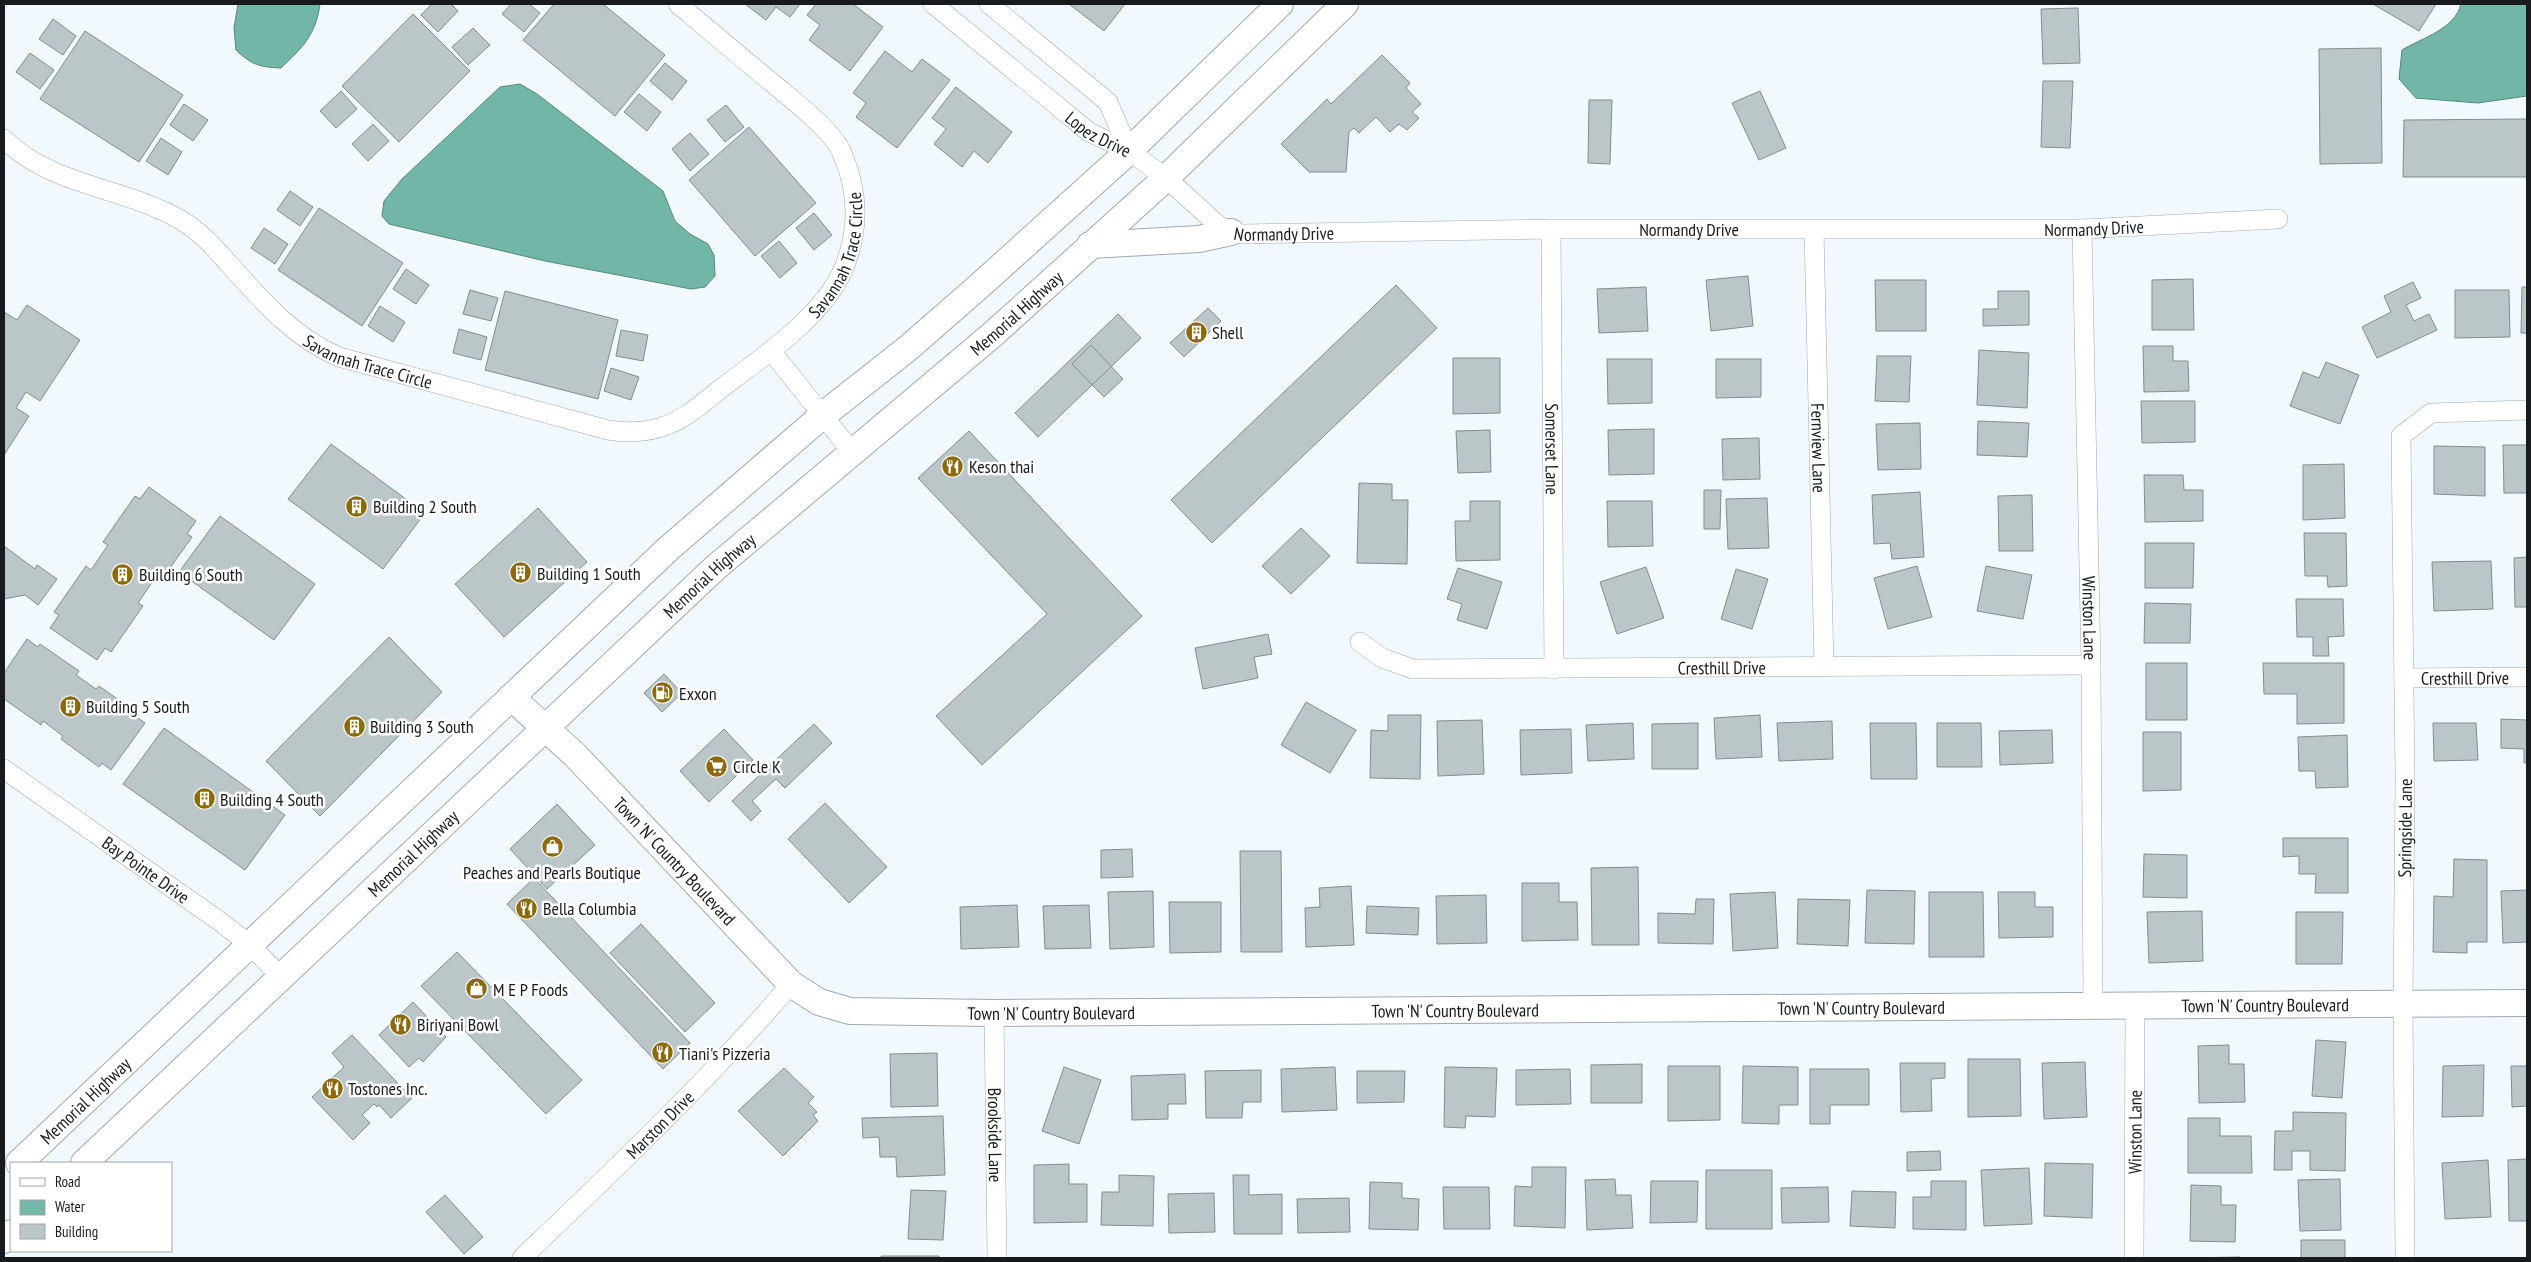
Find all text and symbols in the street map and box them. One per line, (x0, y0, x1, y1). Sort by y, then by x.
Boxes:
street label: Lopez Drive (1061, 106, 1135, 162)
street label: Savannah Trace Circle (803, 191, 867, 322)
street label: Normandy Drive (2044, 214, 2144, 241)
street label: Normandy Drive (1639, 218, 1739, 241)
street label: Normandy Drive (1232, 221, 1334, 246)
street label: Memorial Highway (965, 265, 1067, 360)
building icon: Shell (1184, 320, 1208, 344)
place label: Shell (1212, 321, 1244, 344)
street label: Savannah Trace Circle (299, 329, 435, 393)
street label: Somerset Lane (1541, 403, 1564, 495)
street label: Fernview Lane (1806, 403, 1832, 493)
restaurant icon: Keson thai (941, 454, 965, 478)
place label: Keson thai (969, 455, 1034, 478)
building icon: Building 2 South (345, 494, 369, 518)
place label: Building 2 South (373, 495, 477, 518)
street label: Memorial Highway (658, 528, 760, 623)
building icon: Building 1 South (509, 561, 533, 585)
building icon: Building 6 South (111, 562, 135, 586)
place label: Building 1 South (537, 562, 641, 585)
place label: Building 6 South (139, 563, 243, 586)
street label: Winston Lane (2078, 576, 2102, 660)
street label: Cresthill Drive (1678, 655, 1766, 679)
street label: Cresthill Drive (2421, 666, 2509, 689)
fuel station icon: Exxon (651, 681, 675, 705)
place label: Exxon (679, 682, 717, 705)
building icon: Building 5 South (58, 694, 82, 718)
place label: Building 5 South (86, 695, 190, 718)
building icon: Building 3 South (342, 714, 366, 738)
place label: Building 3 South (370, 715, 474, 738)
supermarket icon: Circle K (705, 754, 729, 778)
place label: Circle K (733, 755, 781, 778)
street label: Springside Lane (2393, 778, 2416, 878)
building icon: Building 4 South (192, 787, 216, 811)
place label: Building 4 South (220, 788, 324, 811)
street label: Town 'N' Country Boulevard (609, 792, 741, 930)
street label: Memorial Highway (363, 804, 463, 901)
street label: Bay Pointe Drive (98, 831, 194, 908)
shop icon: Peaches and Pearls Boutique (540, 835, 564, 859)
place label: Peaches and Pearls Boutique (463, 861, 641, 884)
restaurant icon: Bella Columbia (515, 896, 539, 920)
place label: Bella Columbia (543, 897, 636, 920)
shop icon: M E P Foods (465, 977, 489, 1001)
place label: M E P Foods (493, 978, 568, 1001)
street label: Town 'N' Country Boulevard (2181, 993, 2349, 1017)
street label: Town 'N' Country Boulevard (1777, 995, 1945, 1019)
street label: Town 'N' Country Boulevard (1371, 998, 1539, 1022)
street label: Town 'N' Country Boulevard (967, 1001, 1135, 1025)
restaurant icon: Biriyani Bowl (389, 1012, 413, 1036)
place label: Biriyani Bowl (417, 1013, 500, 1036)
restaurant icon: Tiani's Pizzeria (651, 1041, 675, 1065)
place label: Tiani's Pizzeria (679, 1042, 770, 1065)
street label: Memorial Highway (35, 1052, 135, 1149)
restaurant icon: Tostones Inc. (320, 1076, 344, 1100)
place label: Tostones Inc. (348, 1077, 428, 1100)
street label: Marston Drive (621, 1085, 699, 1163)
street label: Brookside Lane (983, 1087, 1008, 1183)
street label: Winston Lane (2123, 1090, 2146, 1174)
legend (10, 1162, 172, 1252)
text: Road (55, 1172, 81, 1191)
text: Water (55, 1197, 86, 1216)
text: Building (55, 1222, 98, 1241)

